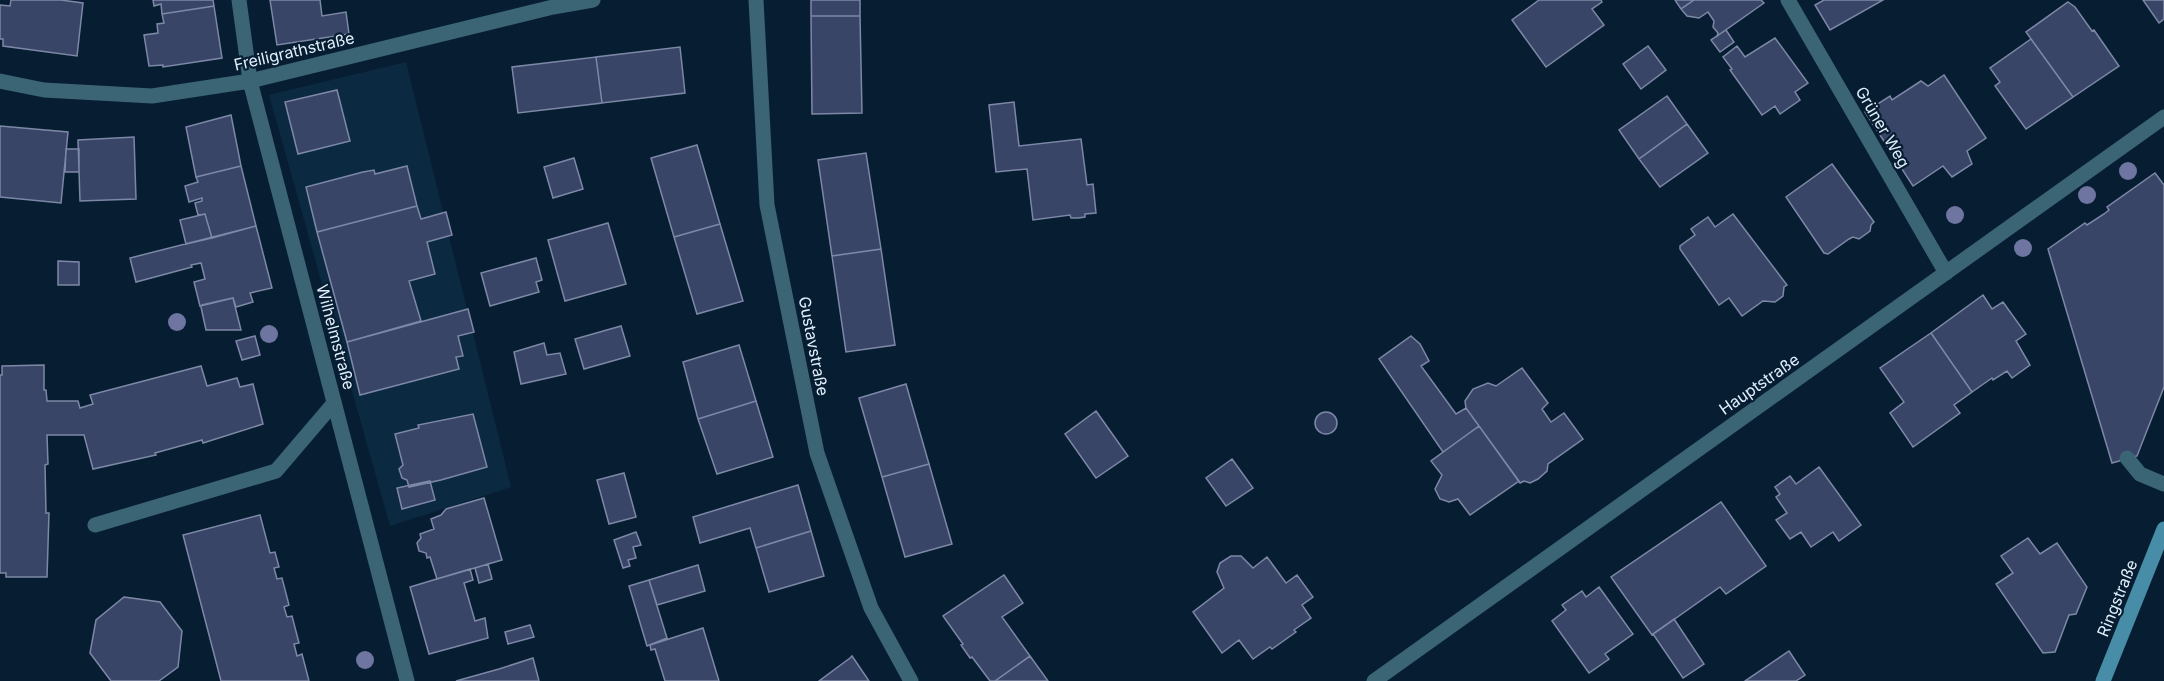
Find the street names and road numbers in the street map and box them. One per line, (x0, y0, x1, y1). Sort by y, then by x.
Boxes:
street label: Freiligrathstraße (232, 27, 356, 75)
street label: Grüner Weg (1852, 83, 1914, 171)
street label: Wilhelmstraße (312, 282, 360, 392)
street label: Gustavstraße (795, 295, 833, 397)
street label: Hauptstraße (1715, 349, 1803, 419)
street label: Ringstraße (2092, 557, 2142, 639)

